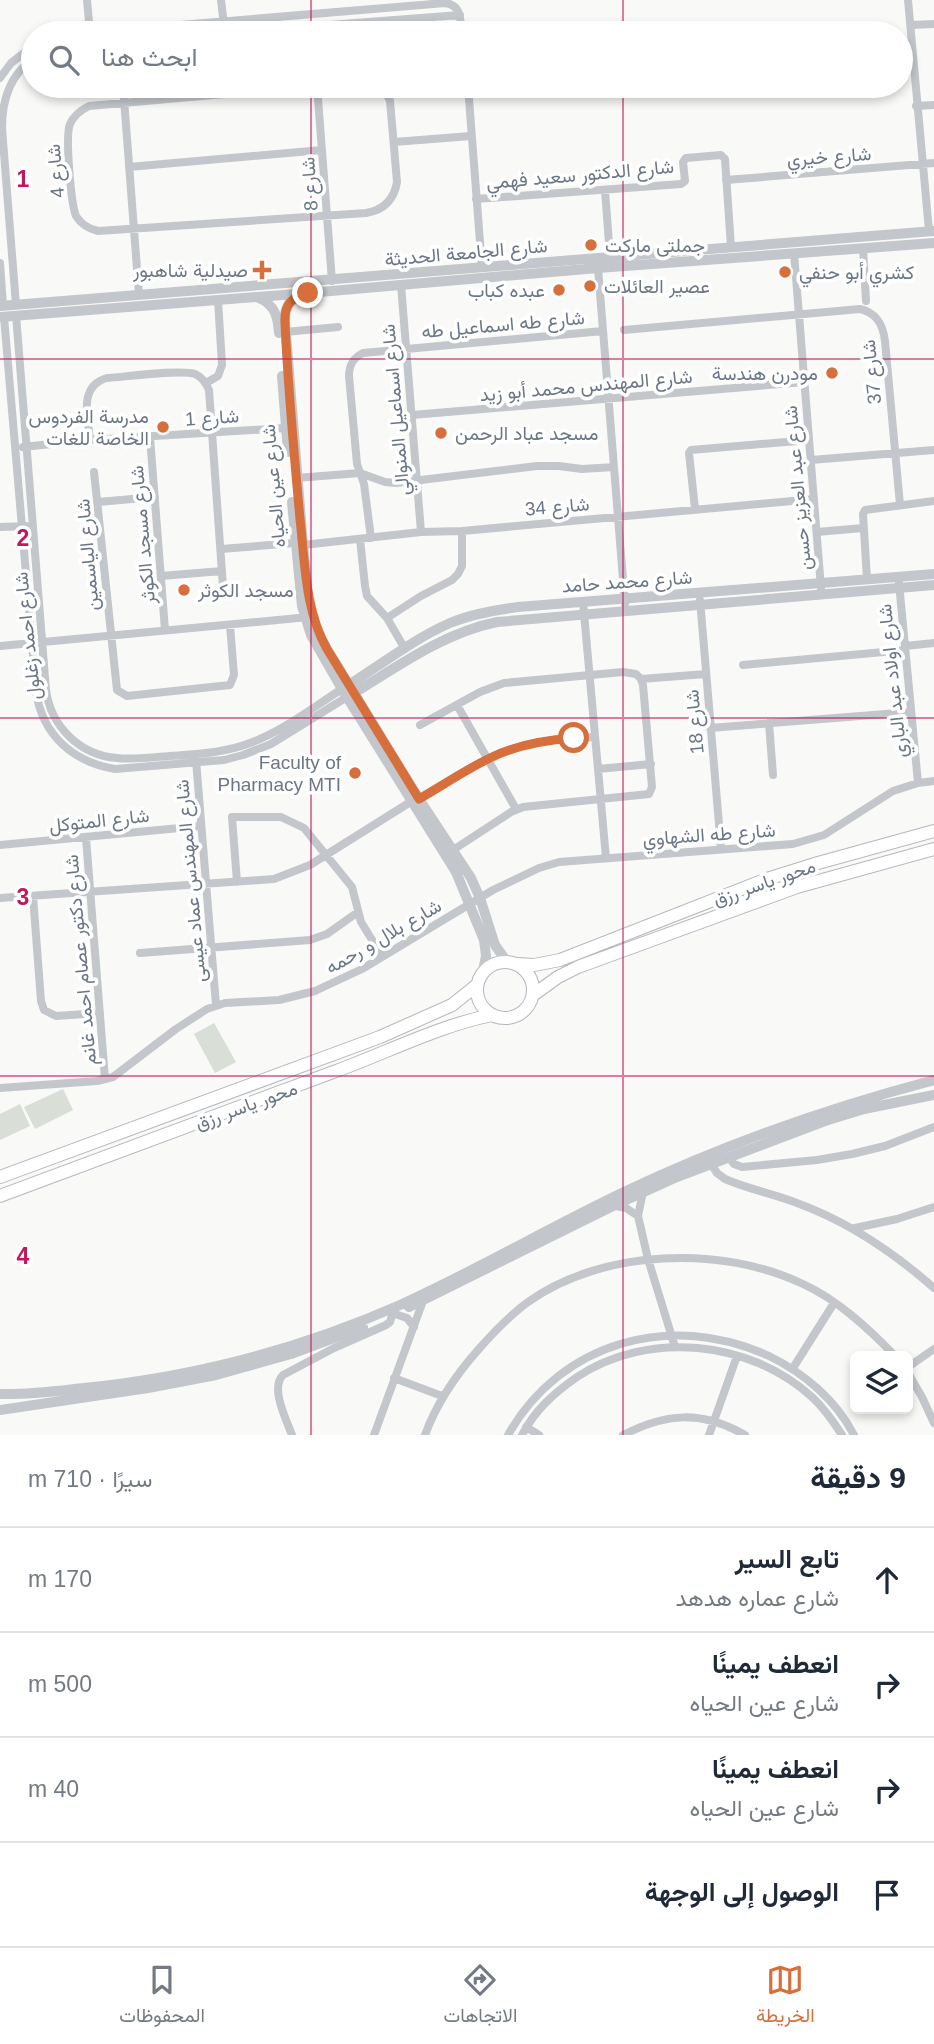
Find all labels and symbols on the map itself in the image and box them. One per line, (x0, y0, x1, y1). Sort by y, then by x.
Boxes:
street label: شارع 4 (43, 143, 70, 199)
street label: شارع خيري (786, 143, 872, 175)
street label: شارع 8 (297, 156, 324, 212)
street label: شارع الدكتور سعيد فهمي (485, 156, 675, 198)
text: 1 (17, 166, 30, 192)
street label: شارع الجامعة الحديثة (384, 235, 549, 272)
place label: جملتى ماركت (605, 235, 705, 257)
marker: جملتى ماركت (583, 237, 599, 253)
place label: صيدلية شاهبور (132, 260, 248, 282)
marker: صيدلية شاهبور (254, 262, 270, 278)
place label: كشري أبو حنفي (799, 262, 914, 288)
marker: كشري أبو حنفي (777, 264, 793, 280)
place label: عصير العائلات (604, 276, 710, 298)
route end (292, 277, 323, 308)
marker: عصير العائلات (582, 278, 598, 294)
place label: عبده كباب (468, 280, 545, 302)
marker: عبده كباب (551, 282, 567, 298)
street label: شارع طه اسماعيل طه (420, 307, 586, 344)
street label: شارع اسماعيل المنوالي (378, 323, 418, 497)
street label: شارع 37 (858, 338, 887, 405)
place label: مودرن هندسة (712, 363, 818, 385)
marker: مودرن هندسة (824, 365, 840, 381)
street label: شارع المهندس محمد أبو زيد (479, 366, 694, 407)
street label: شارع 1 (184, 405, 240, 432)
street label: شارع عبد العزيز حسن (780, 405, 817, 571)
place label: مدرسة الفردوس الخاصة للغات (28, 406, 149, 449)
marker: مدرسة الفردوس الخاصة للغات (155, 419, 171, 435)
street label: شارع عين الحياه (258, 423, 291, 548)
place label: مسجد عباد الرحمن (455, 423, 598, 445)
marker: مسجد عباد الرحمن (433, 425, 449, 441)
street label: شارع مسجد الكوثر (126, 465, 161, 606)
street label: شارع 34 (524, 493, 590, 522)
street label: شارع الياسمين (72, 498, 105, 612)
text: 2 (17, 525, 29, 551)
street label: شارع محمد حامد (561, 566, 693, 599)
street label: شارع احمد زغلول (10, 571, 47, 701)
place label: مسجد الكوثر (197, 580, 294, 602)
marker: مسجد الكوثر (176, 582, 192, 598)
street label: شارع اولاد عبد الباري (874, 602, 916, 759)
street label: شارع 18 (681, 689, 710, 755)
route start (558, 722, 589, 753)
place label: Faculty of Pharmacy MTI (217, 752, 342, 795)
marker: Faculty of Pharmacy MTI (347, 765, 363, 781)
street label: شارع المهندس عماد عيسى (171, 779, 212, 983)
street label: شارع المتوكل (48, 805, 150, 838)
street label: شارع طه الشهاوي (642, 819, 777, 855)
street label: شارع دكتور عصام احمد غانم (61, 854, 102, 1066)
street label: محور ياسر رزق (710, 855, 819, 911)
text: 3 (17, 884, 29, 910)
street label: شارع بلال و رحمه (322, 895, 446, 980)
street label: محور ياسر رزق (192, 1077, 300, 1135)
text: 4 (17, 1243, 30, 1269)

